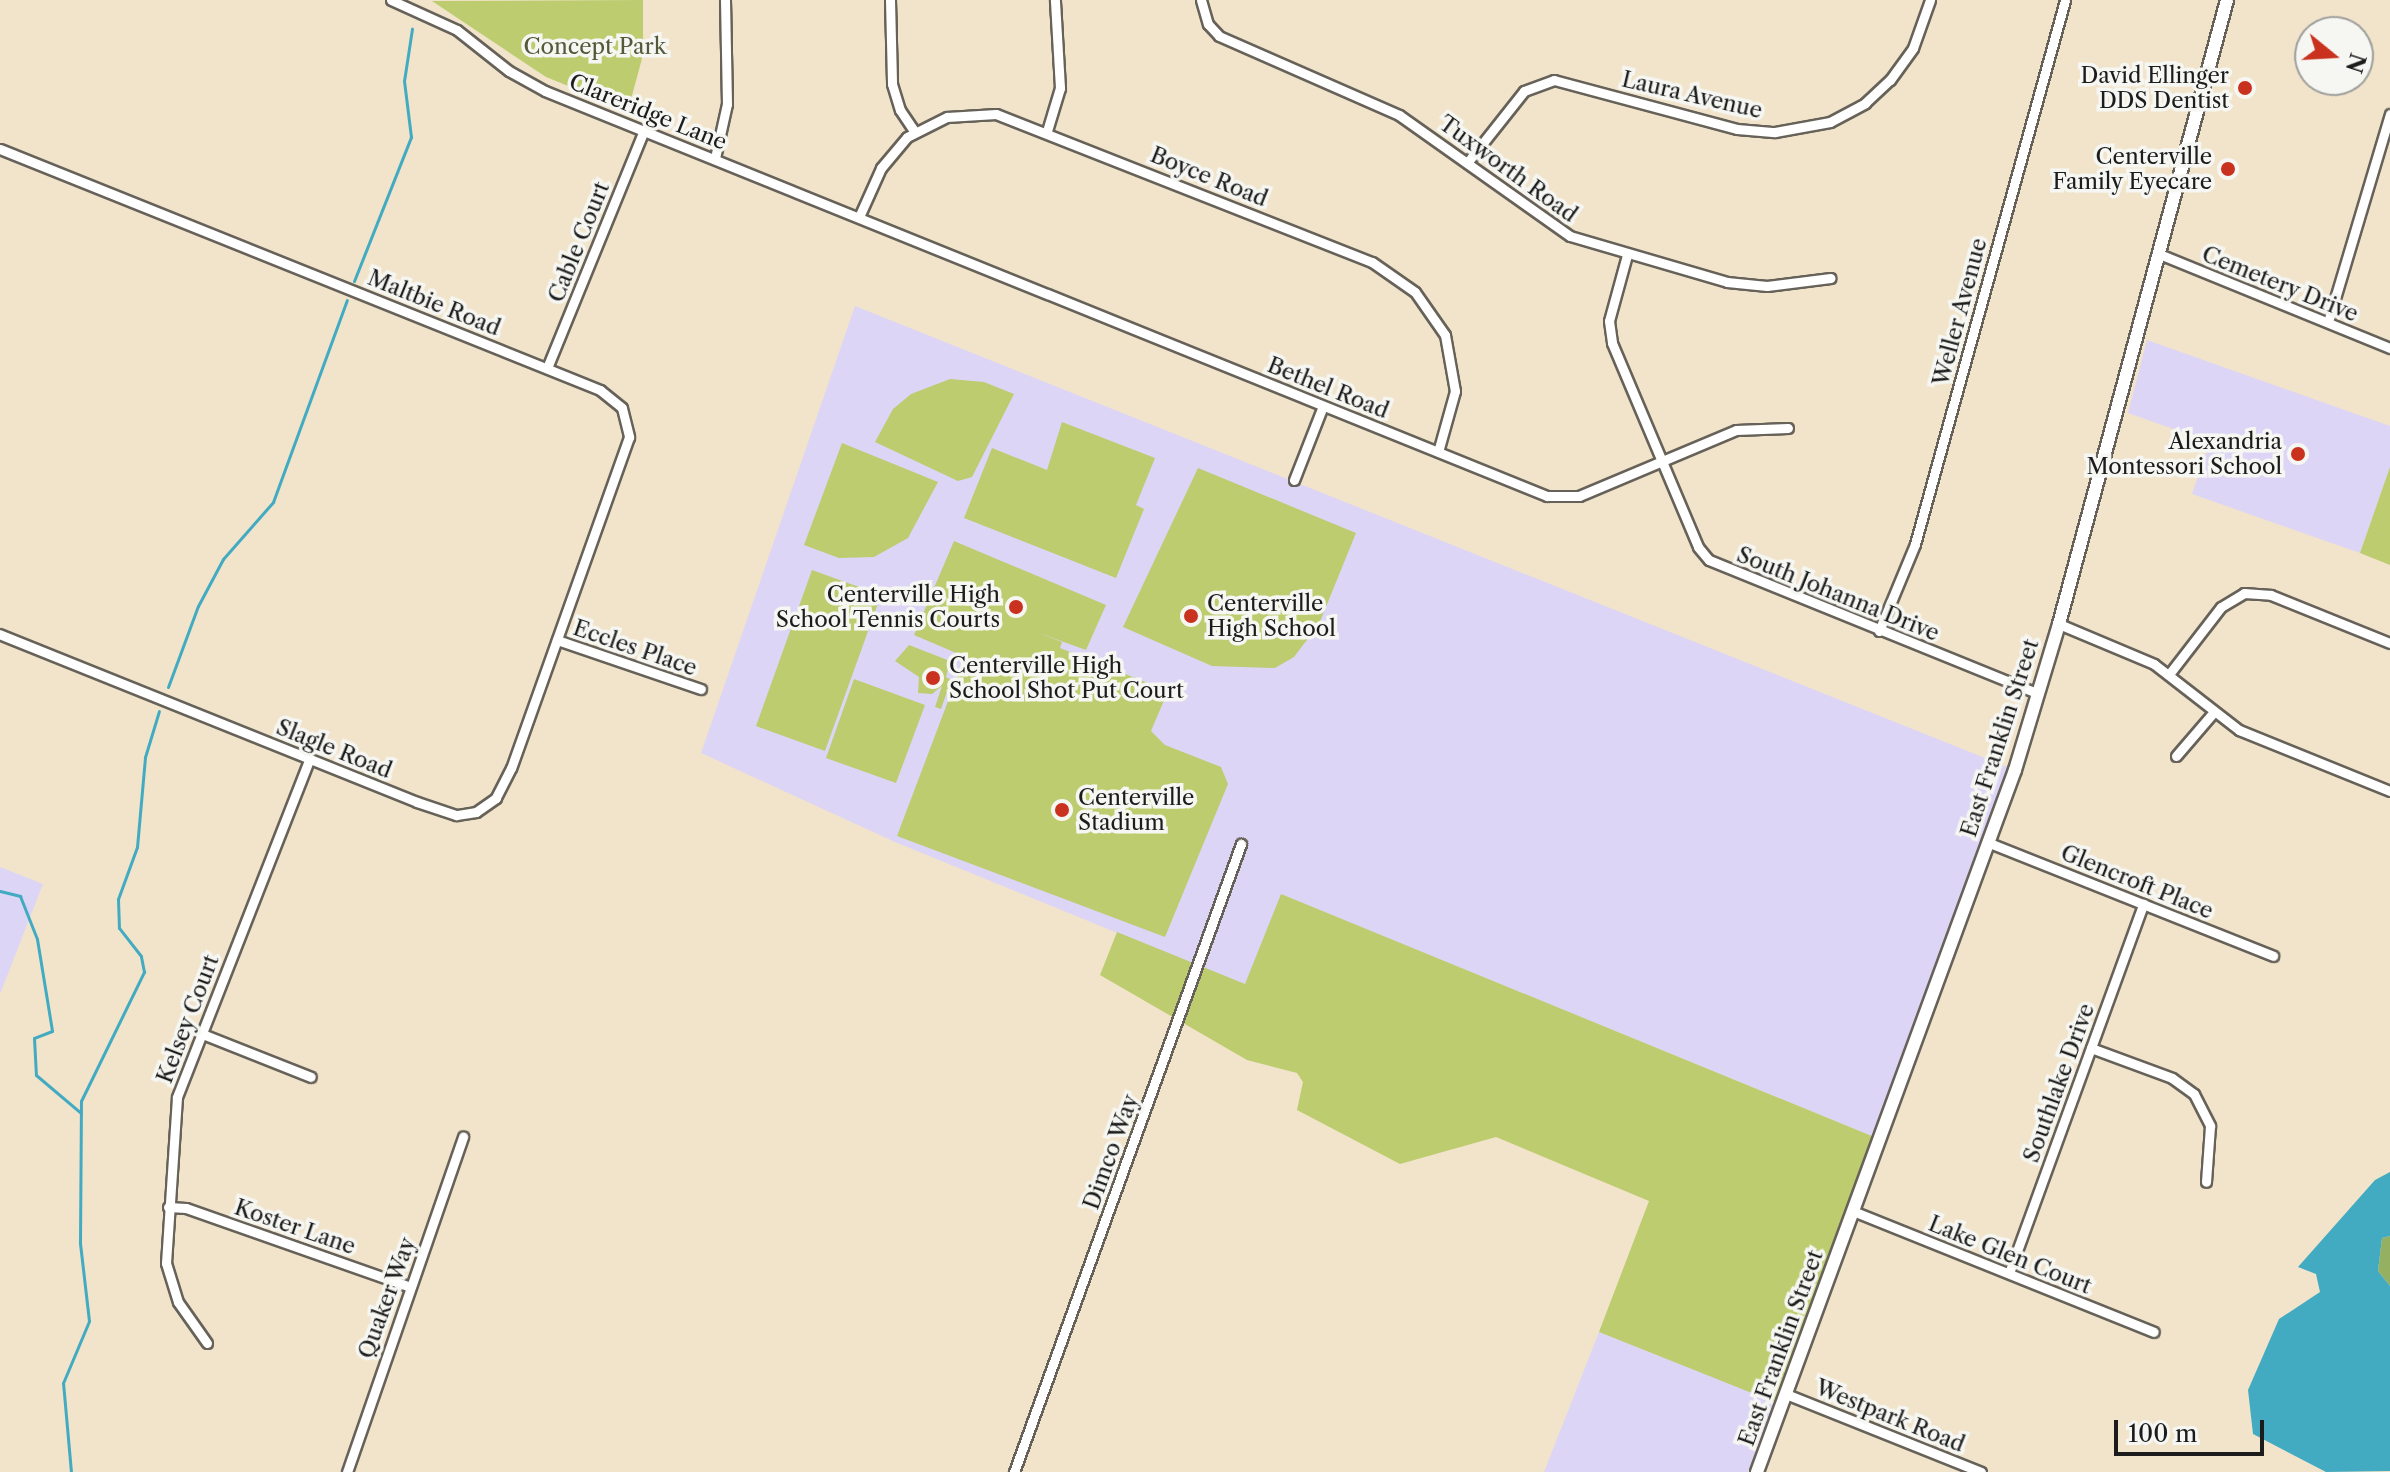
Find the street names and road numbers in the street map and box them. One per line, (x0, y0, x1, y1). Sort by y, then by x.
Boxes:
street label: Laura Avenue (1619, 66, 1765, 124)
street label: Clareridge Lane (565, 68, 731, 156)
street label: Tuxworth Road (1434, 110, 1582, 228)
street label: Boyce Road (1147, 142, 1271, 212)
street label: Cable Court (543, 178, 615, 306)
street label: Weller Avenue (1927, 235, 1993, 389)
street label: Cemetery Drive (2198, 241, 2362, 327)
street label: Maltbie Road (364, 264, 504, 342)
street label: Bethel Road (1264, 352, 1392, 424)
street label: South Johanna Drive (1733, 541, 1943, 647)
street label: Eccles Place (570, 615, 700, 681)
street label: East Franklin Street (1956, 636, 2044, 840)
street label: Slagle Road (272, 714, 396, 784)
street label: Glencroft Place (2057, 839, 2217, 925)
street label: Kelsey Court (151, 951, 225, 1087)
street label: Southlake Drive (2018, 1000, 2100, 1166)
street label: Dimco Way (1078, 1090, 1144, 1214)
street label: Koster Lane (231, 1194, 359, 1260)
street label: Lake Glen Court (1925, 1210, 2095, 1300)
street label: Quaker Way (353, 1233, 421, 1363)
street label: East Franklin Street (1733, 1246, 1829, 1450)
street label: Westpark Road (1811, 1374, 1969, 1458)

